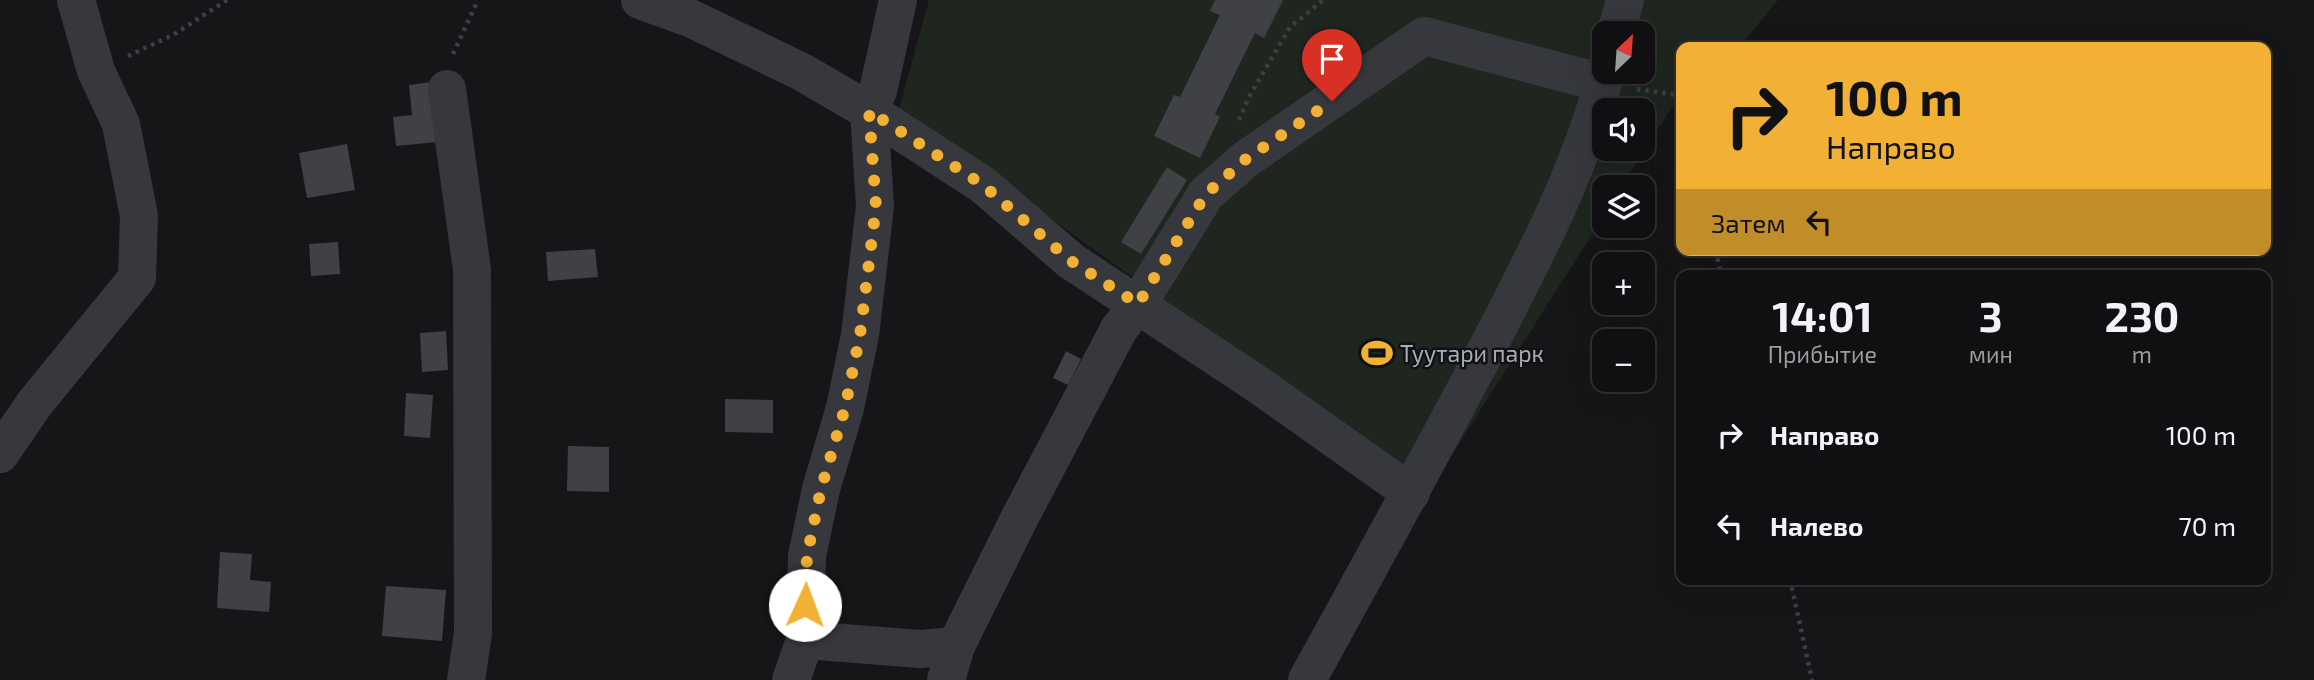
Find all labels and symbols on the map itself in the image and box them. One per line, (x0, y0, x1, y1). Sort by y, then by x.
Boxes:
north arrow (1592, 21, 1656, 84)
pin (1302, 29, 1362, 101)
sports icon: Туутари парк (1360, 336, 1394, 370)
place label: Туутари парк (1400, 339, 1544, 368)
position arrow (768, 568, 842, 642)

